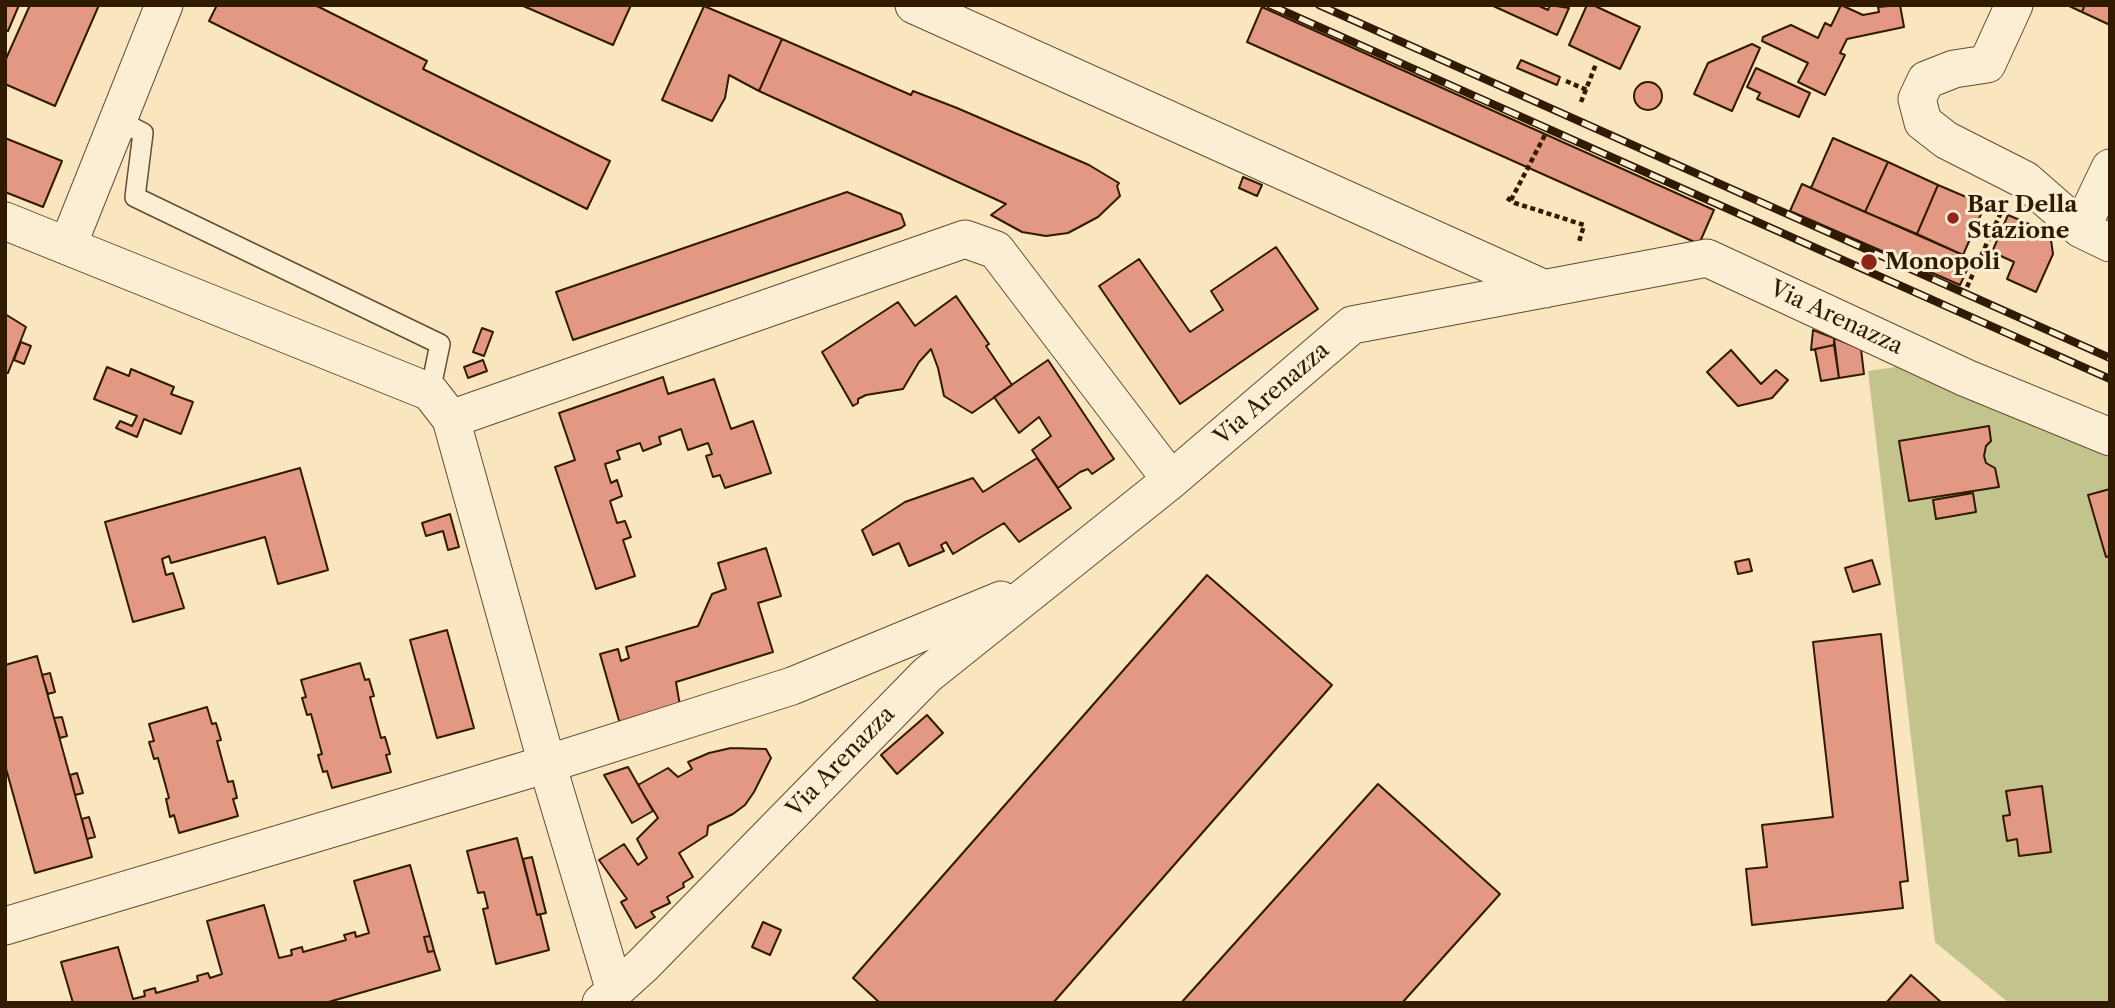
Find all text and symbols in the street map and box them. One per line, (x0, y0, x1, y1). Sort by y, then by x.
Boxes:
place label: Bar Della Stazione (1967, 191, 2078, 245)
marker: Bar Della Stazione (1945, 210, 1961, 226)
place label: Monopoli (1885, 248, 2000, 276)
marker: Monopoli (1859, 252, 1879, 272)
street label: Via Arenazza (1765, 275, 1907, 361)
street label: Via Arenazza (1209, 337, 1335, 451)
street label: Via Arenazza (781, 701, 901, 823)

